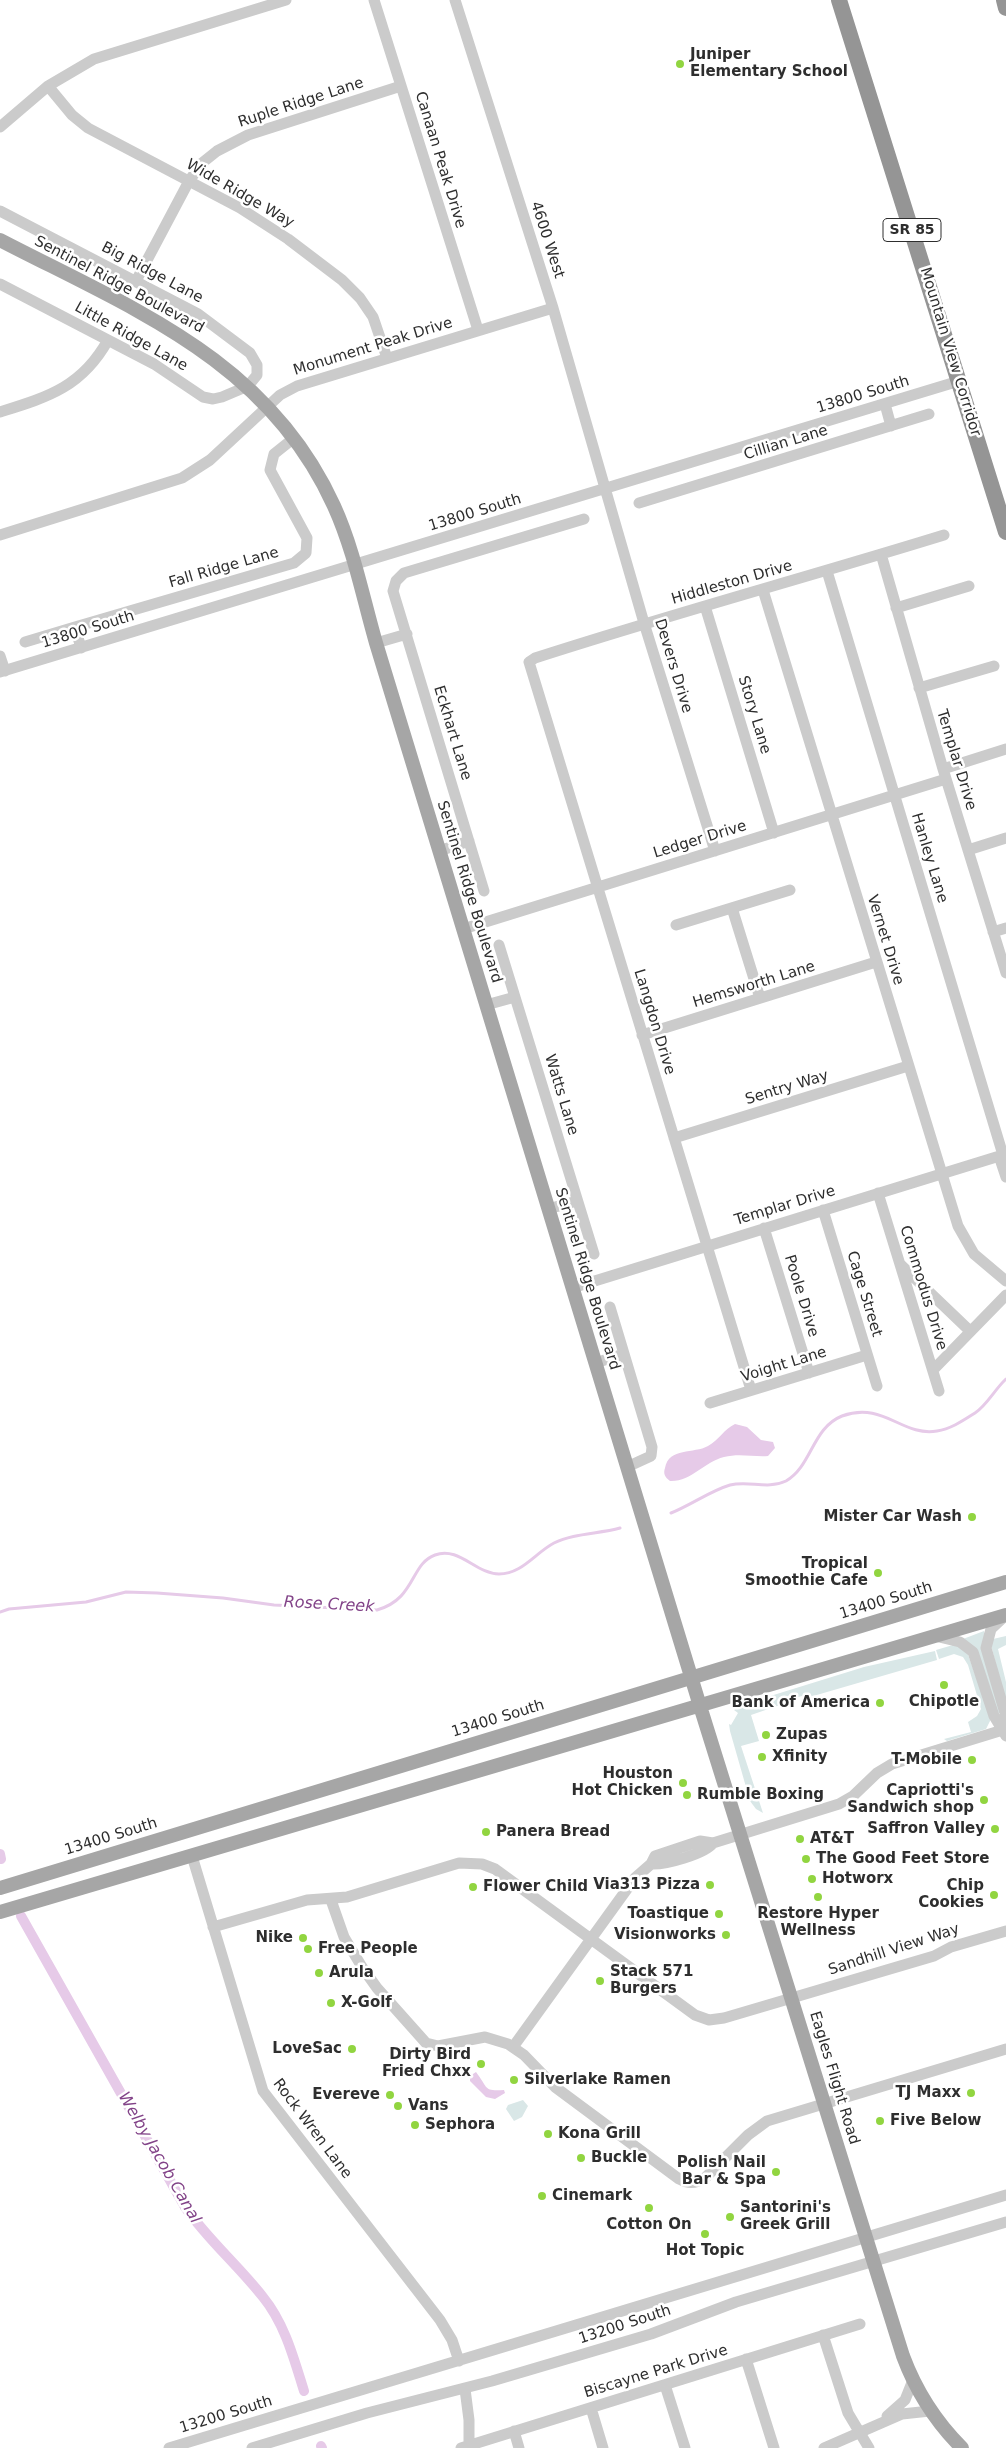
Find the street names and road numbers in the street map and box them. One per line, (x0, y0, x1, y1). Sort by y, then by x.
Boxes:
street label: Ruple Ridge Lane (236, 74, 366, 132)
street label: Canaan Peak Drive (411, 89, 469, 231)
street label: Wide Ridge Way (183, 156, 297, 232)
street label: 4600 West (526, 199, 568, 281)
road number: SR 85 (883, 218, 941, 242)
street label: Sentinel Ridge Boulevard (31, 233, 207, 337)
street label: Big Ridge Lane (98, 239, 206, 307)
street label: Mountain View Corridor (916, 265, 984, 439)
street label: Little Ridge Lane (71, 298, 191, 376)
street label: Monument Peak Drive (291, 314, 455, 380)
street label: 13800 South (814, 372, 912, 418)
street label: Cillian Lane (742, 422, 830, 464)
street label: 13800 South (426, 490, 524, 536)
street label: Fall Ridge Lane (167, 544, 281, 592)
street label: Hiddleston Drive (669, 557, 795, 609)
street label: 13800 South (39, 607, 137, 653)
street label: Devers Drive (650, 617, 696, 715)
street label: Story Lane (734, 674, 774, 756)
street label: Eckhart Lane (429, 683, 475, 783)
street label: Templar Drive (932, 708, 980, 812)
street label: Sentinel Ridge Boulevard (433, 799, 505, 985)
street label: Hanley Lane (907, 811, 951, 905)
street label: Ledger Drive (651, 817, 749, 863)
street label: Vernet Drive (863, 893, 907, 987)
street label: Hemsworth Lane (691, 958, 817, 1012)
street label: Langdon Drive (629, 967, 679, 1077)
street label: Watts Lane (540, 1052, 582, 1138)
street label: Sentry Way (743, 1067, 831, 1109)
street label: Templar Drive (733, 1182, 837, 1230)
street label: Sentinel Ridge Boulevard (551, 1186, 623, 1372)
street label: Commodus Drive (895, 1223, 951, 1353)
street label: Cage Street (842, 1249, 886, 1339)
street label: Poole Drive (780, 1253, 822, 1339)
street label: Voight Lane (739, 1343, 829, 1387)
street label: 13400 South (837, 1578, 935, 1624)
street label: 13400 South (449, 1696, 547, 1742)
street label: 13400 South (62, 1814, 160, 1860)
street label: Sandhill View Way (826, 1920, 962, 1980)
street label: Eagles Flight Road (805, 2009, 863, 2147)
street label: Rock Wren Lane (269, 2076, 355, 2182)
street label: 13200 South (577, 2302, 673, 2348)
street label: Biscayne Park Drive (582, 2342, 730, 2402)
street label: 13200 South (177, 2392, 275, 2438)

